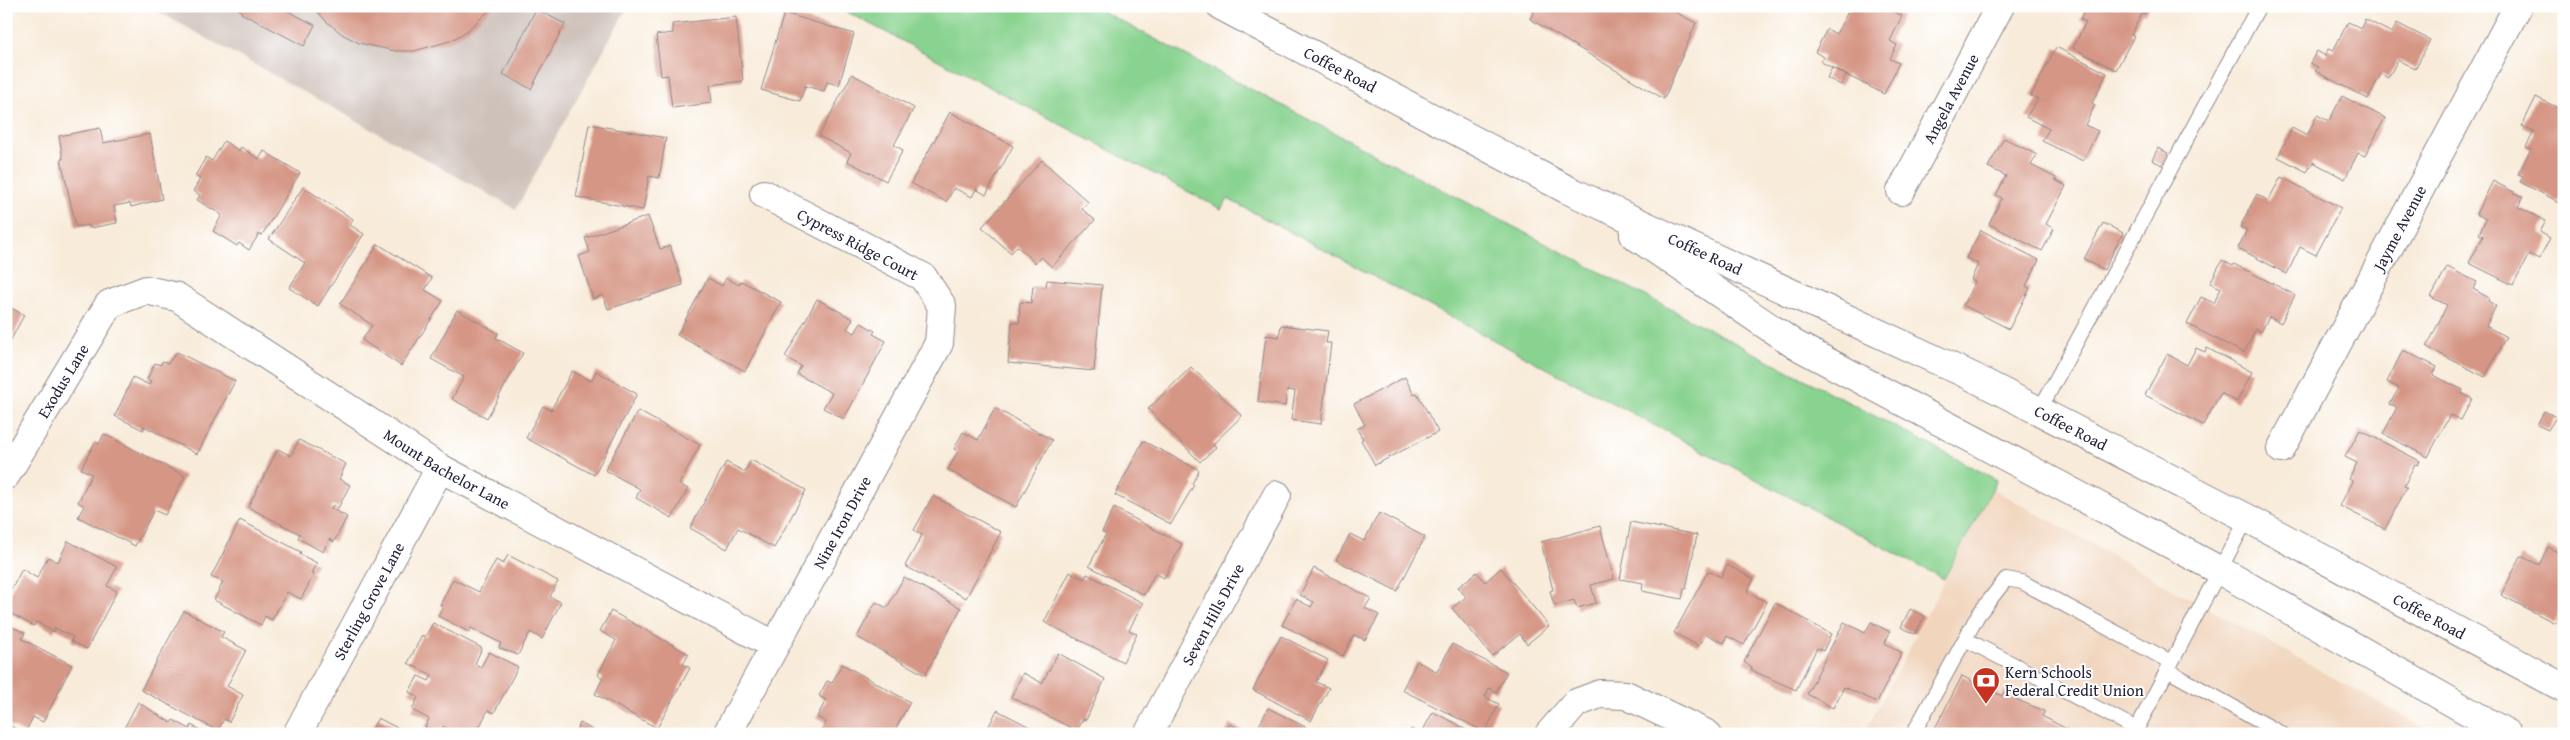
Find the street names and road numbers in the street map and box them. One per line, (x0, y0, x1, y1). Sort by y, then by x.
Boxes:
street label: Coffee Road (1300, 40, 1381, 99)
street label: Angela Avenue (1917, 49, 1984, 148)
street label: Jayme Avenue (2366, 181, 2432, 276)
street label: Cypress Ridge Court (793, 202, 923, 286)
street label: Coffee Road (1664, 226, 1747, 281)
street label: Exodus Lane (31, 339, 94, 423)
street label: Coffee Road (2030, 399, 2112, 456)
street label: Mount Bachelor Lane (379, 422, 514, 515)
street label: Nine Iron Drive (807, 471, 877, 573)
street label: Sterling Grove Lane (327, 538, 410, 664)
street label: Seven Hills Drive (1175, 559, 1250, 670)
street label: Coffee Road (2389, 587, 2470, 645)

